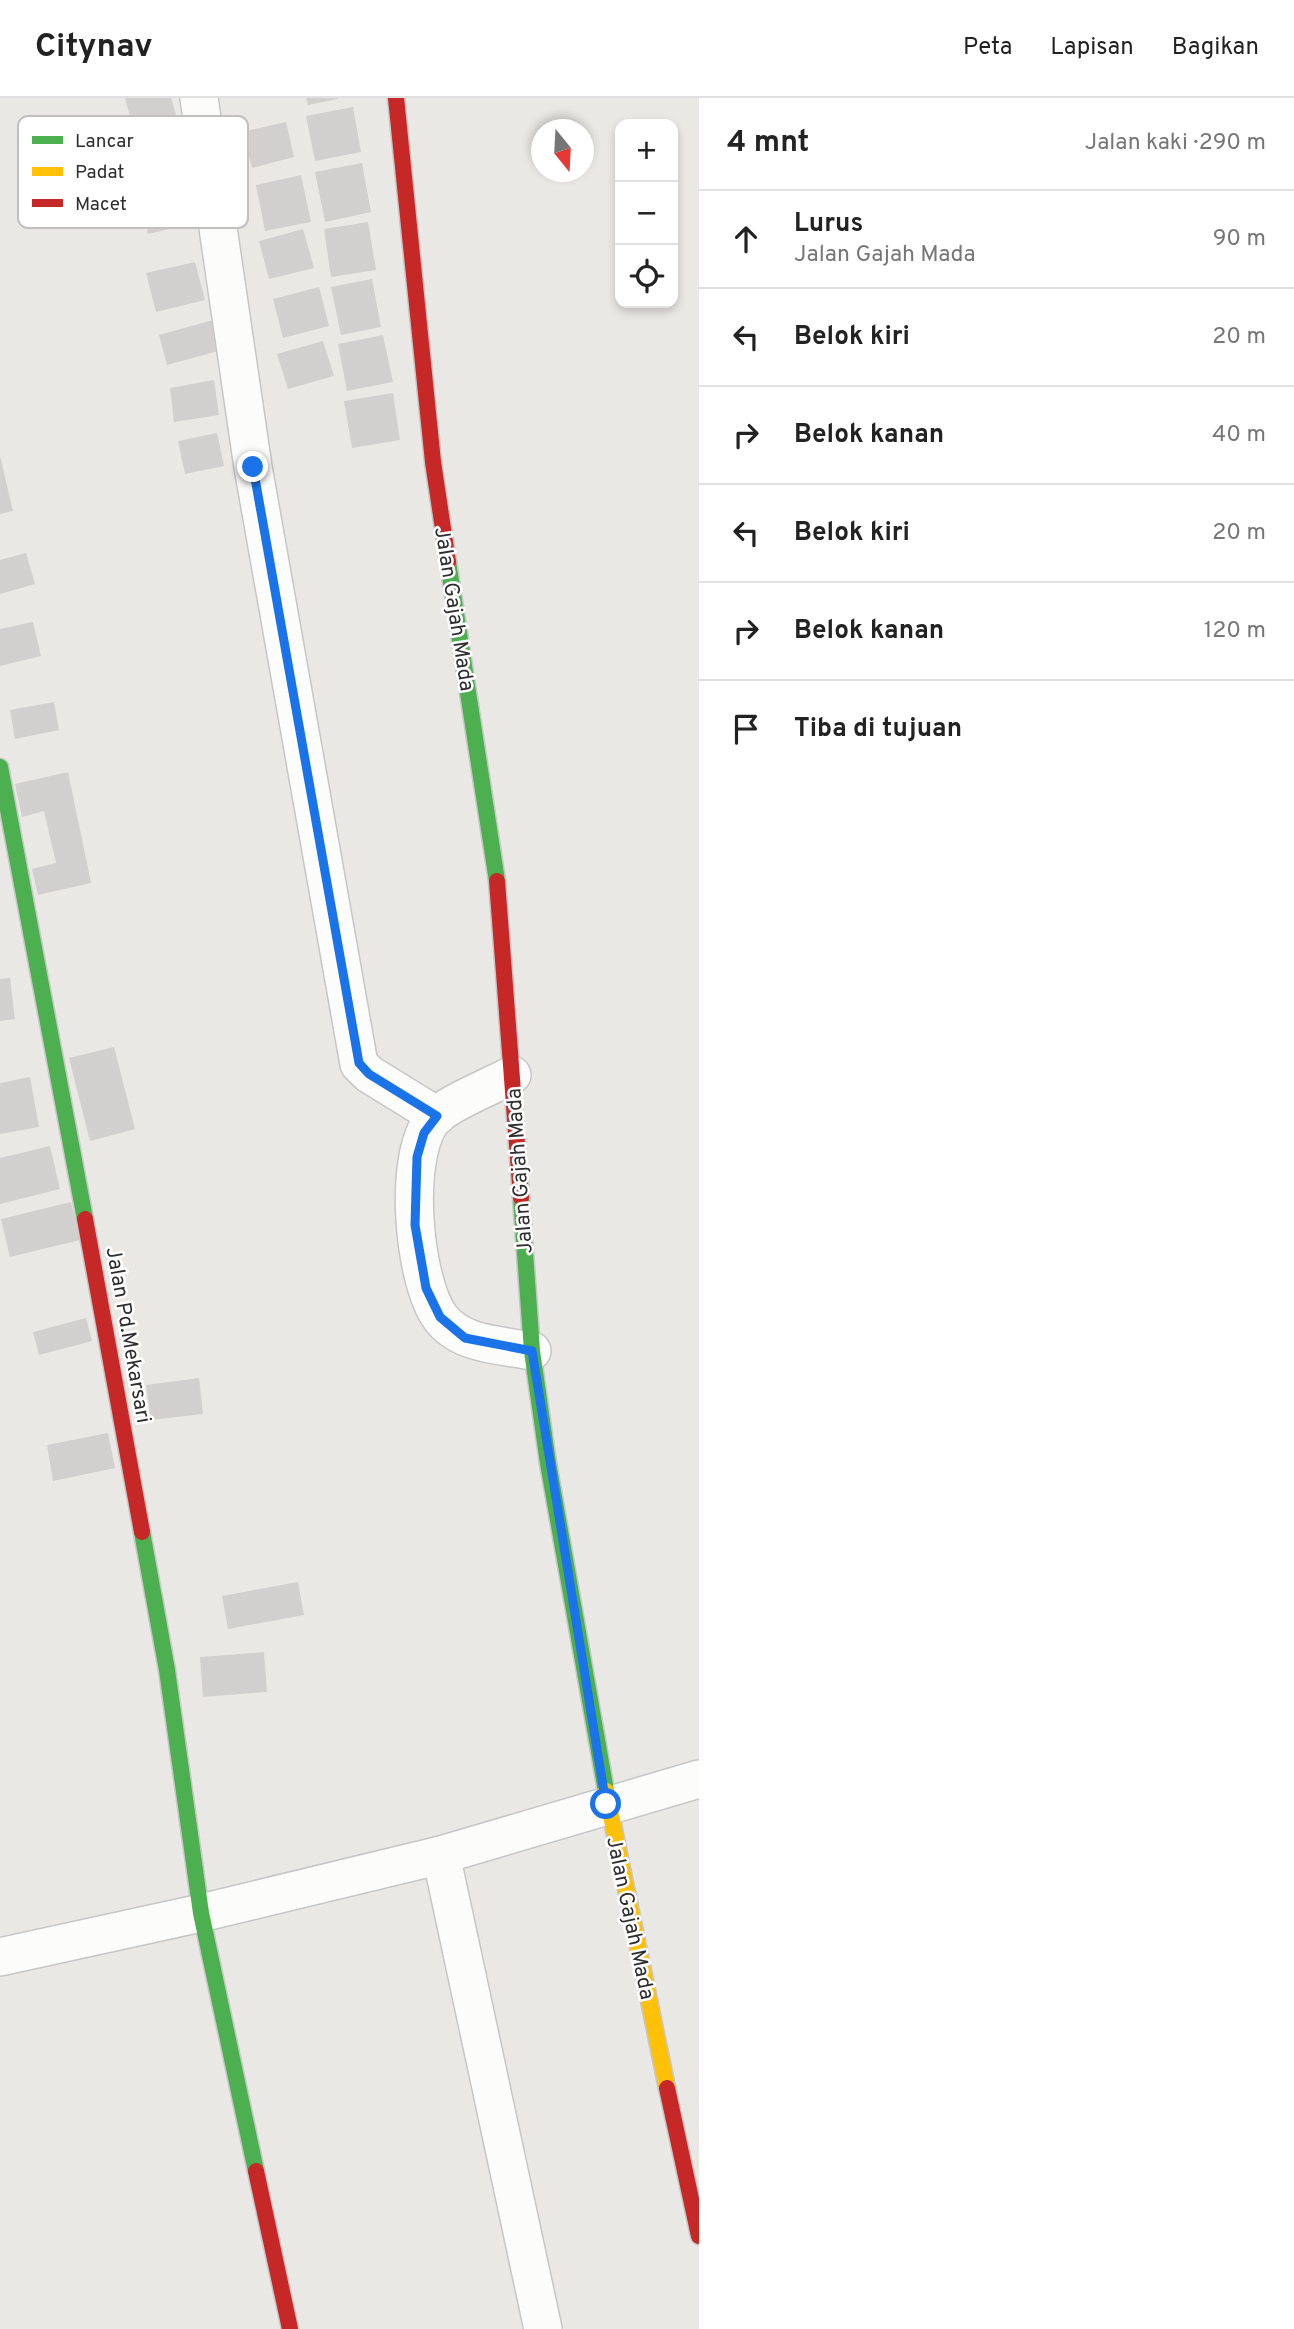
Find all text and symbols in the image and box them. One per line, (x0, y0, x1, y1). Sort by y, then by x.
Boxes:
text: Citynav (35, 27, 153, 69)
text: Peta (963, 33, 1012, 63)
text: Lapisan (1050, 33, 1134, 63)
text: Bagikan (1172, 33, 1259, 63)
legend (18, 116, 248, 228)
north arrow (531, 119, 594, 182)
map controls (615, 119, 678, 308)
button: + (615, 119, 678, 182)
text: 4 mnt (727, 125, 809, 162)
text: Jalan kaki · 290 m (1085, 129, 1266, 158)
text: Lancar (75, 130, 134, 154)
text: Padat (75, 161, 124, 185)
button: − (615, 182, 678, 245)
text: Macet (75, 193, 127, 217)
text: Lurus (794, 208, 863, 241)
icon: ahead (727, 220, 765, 258)
text: 90 m (1213, 225, 1266, 254)
text: Jalan Gajah Mada (794, 241, 976, 270)
button: locate (615, 245, 678, 308)
icon: left (727, 318, 765, 356)
text: Belok kiri (794, 321, 910, 354)
text: 20 m (1212, 323, 1266, 352)
icon: right (727, 416, 765, 454)
text: Belok kanan (794, 419, 944, 452)
text: 40 m (1212, 421, 1266, 450)
route end (237, 451, 268, 482)
icon: left (727, 514, 765, 552)
text: Belok kiri (794, 517, 910, 550)
text: 20 m (1212, 519, 1266, 548)
street label: Jalan Gajah Mada (427, 525, 480, 693)
icon: right (727, 612, 765, 650)
text: Belok kanan (794, 615, 944, 648)
text: 120 m (1204, 617, 1266, 646)
icon: arrive (727, 710, 765, 748)
text: Tiba di tujuan (794, 713, 962, 746)
street label: Jalan Gajah Mada (501, 1087, 540, 1255)
street label: Jalan Pd.Mekarsari (99, 1245, 156, 1425)
route start (590, 1788, 621, 1819)
street label: Jalan Gajah Mada (599, 1834, 660, 2002)

